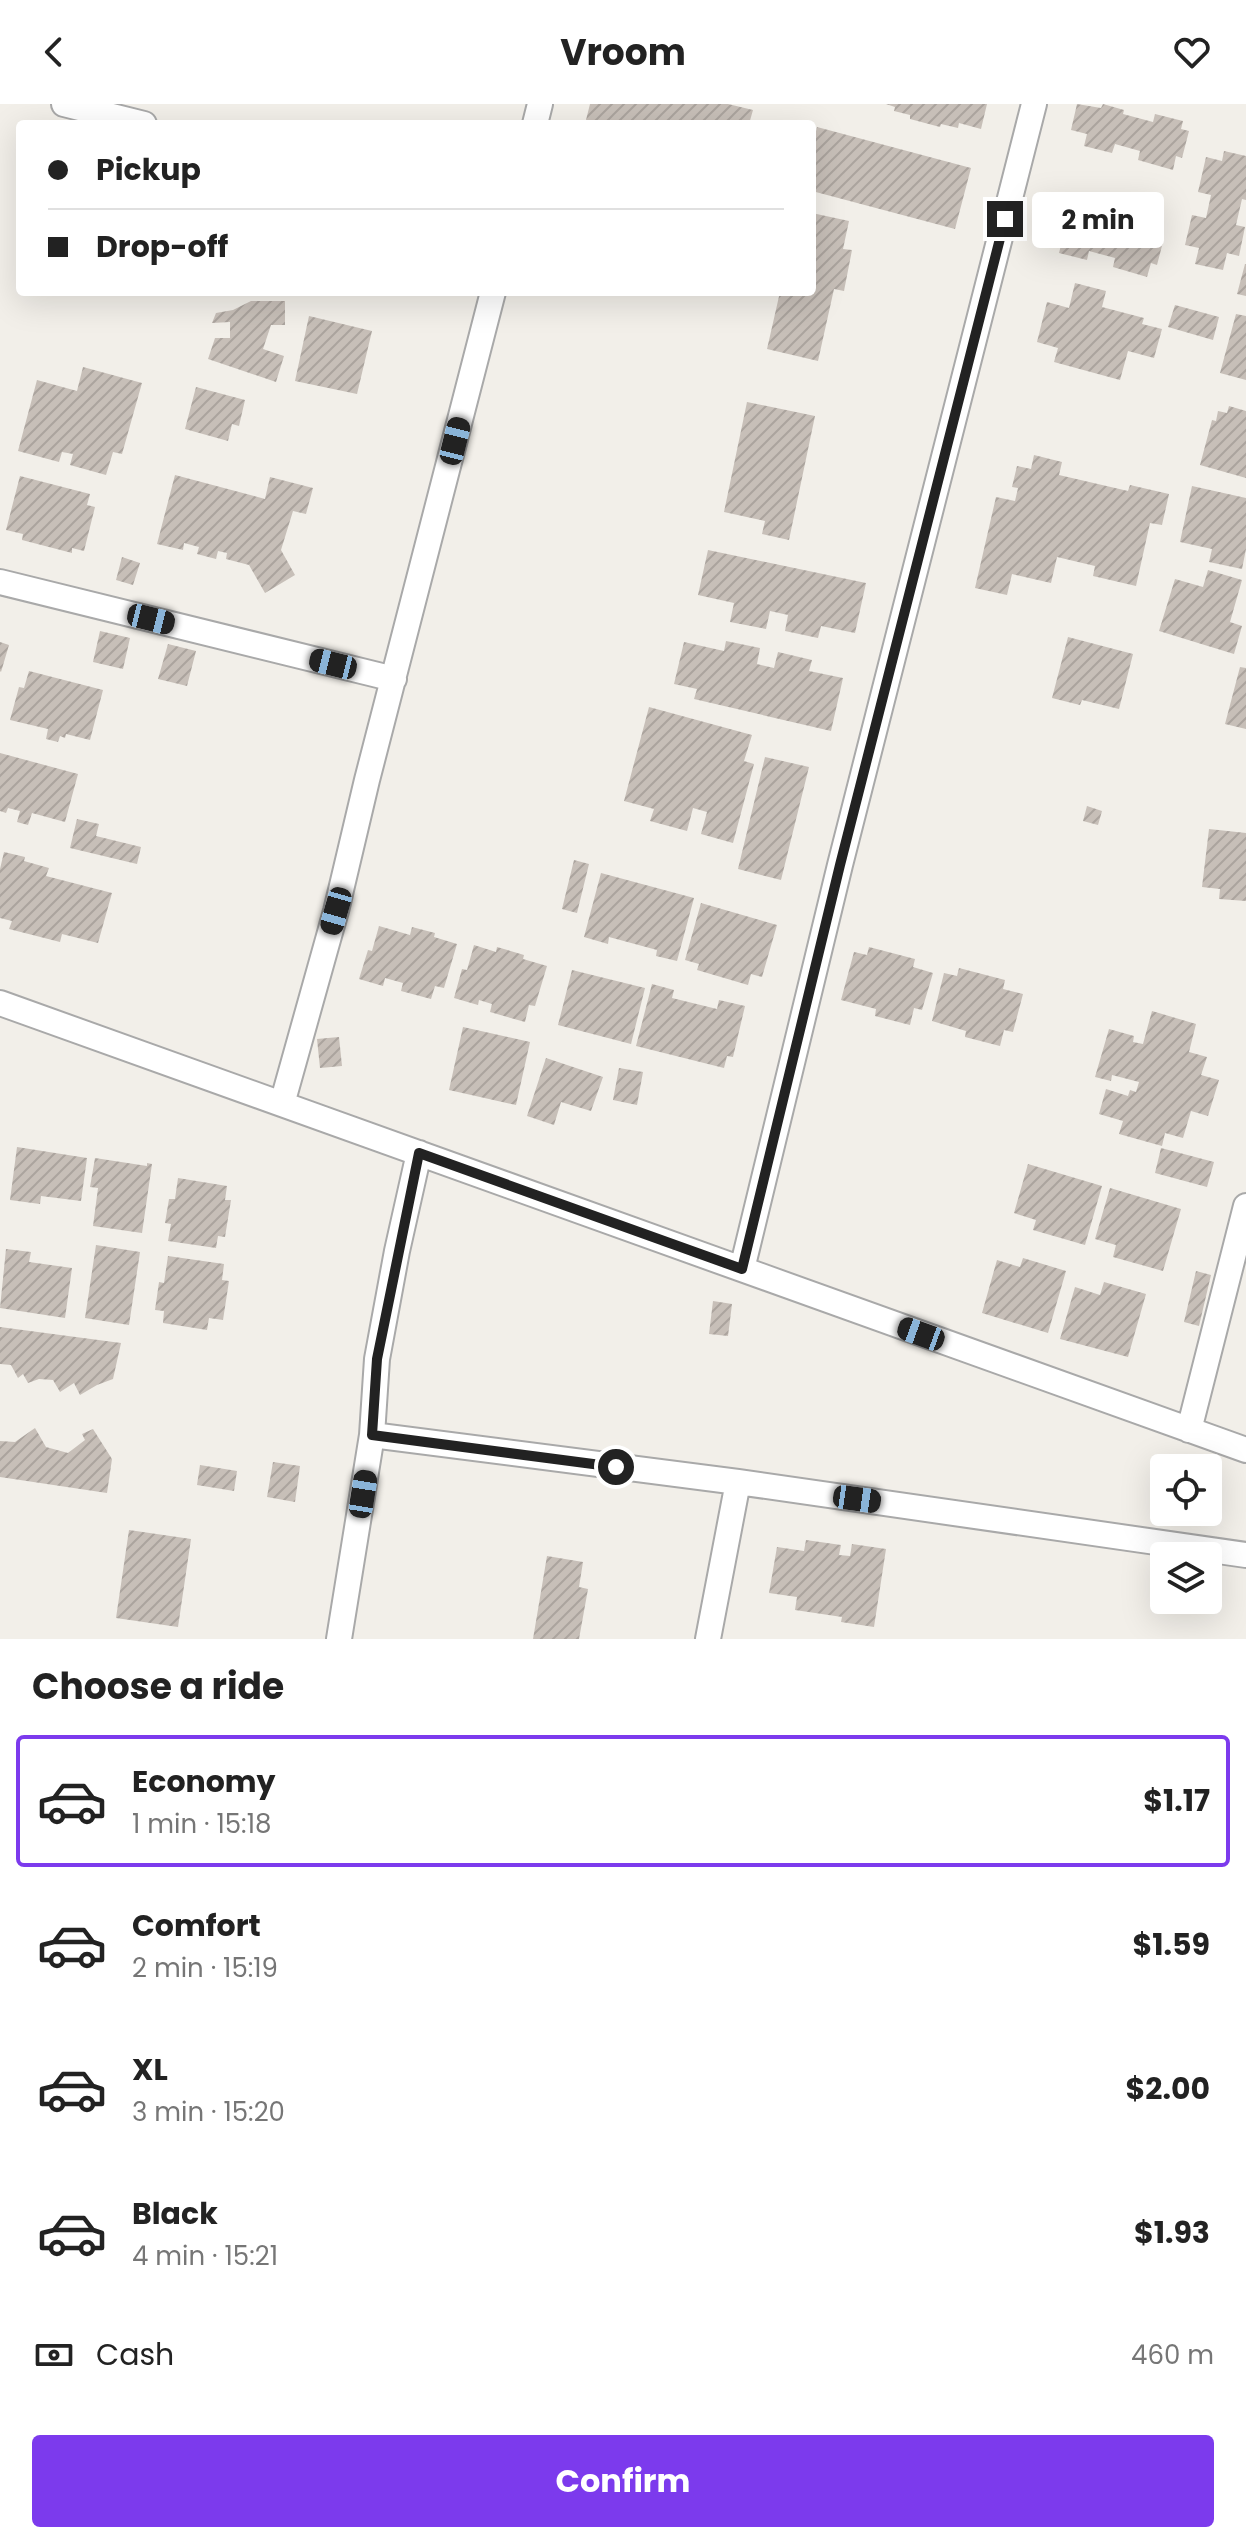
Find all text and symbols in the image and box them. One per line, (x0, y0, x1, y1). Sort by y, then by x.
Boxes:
text: Vroom (560, 27, 686, 78)
icon: back (32, 30, 76, 74)
icon: heart (1170, 30, 1214, 74)
text: Pickup (96, 148, 201, 191)
callout: 2 min (1033, 191, 1165, 247)
route end (987, 201, 1023, 237)
text: 2 min (1061, 202, 1135, 238)
text: Drop-off (96, 225, 228, 268)
car (438, 415, 472, 467)
car (125, 602, 177, 636)
car (307, 647, 359, 681)
car (318, 885, 354, 937)
car (894, 1315, 948, 1353)
route start (598, 1449, 634, 1485)
map controls (1150, 1454, 1222, 1614)
button: locate (1150, 1454, 1222, 1526)
car (347, 1468, 379, 1520)
car (832, 1484, 882, 1514)
button: layers (1150, 1542, 1222, 1614)
text: Choose a ride (32, 1661, 284, 1712)
text: Economy (132, 1760, 276, 1803)
icon: car (36, 1765, 108, 1837)
text: $1.17 (1143, 1779, 1210, 1822)
text: 1 min · 15:18 (132, 1806, 271, 1842)
text: Comfort (132, 1904, 261, 1947)
icon: car (36, 1909, 108, 1981)
text: $1.59 (1133, 1923, 1210, 1966)
text: 2 min · 15:19 (132, 1950, 278, 1986)
text: XL (132, 2048, 168, 2091)
icon: car (36, 2053, 108, 2125)
text: $2.00 (1126, 2067, 1210, 2110)
text: 3 min · 15:20 (132, 2094, 285, 2130)
text: Black (132, 2192, 218, 2235)
icon: car (36, 2197, 108, 2269)
text: $1.93 (1134, 2211, 1210, 2254)
text: 4 min · 15:21 (132, 2238, 278, 2274)
icon: cash (32, 2333, 76, 2377)
text: Cash (96, 2333, 174, 2376)
text: 460 m (1131, 2337, 1214, 2373)
button: Confirm (32, 2435, 1214, 2527)

